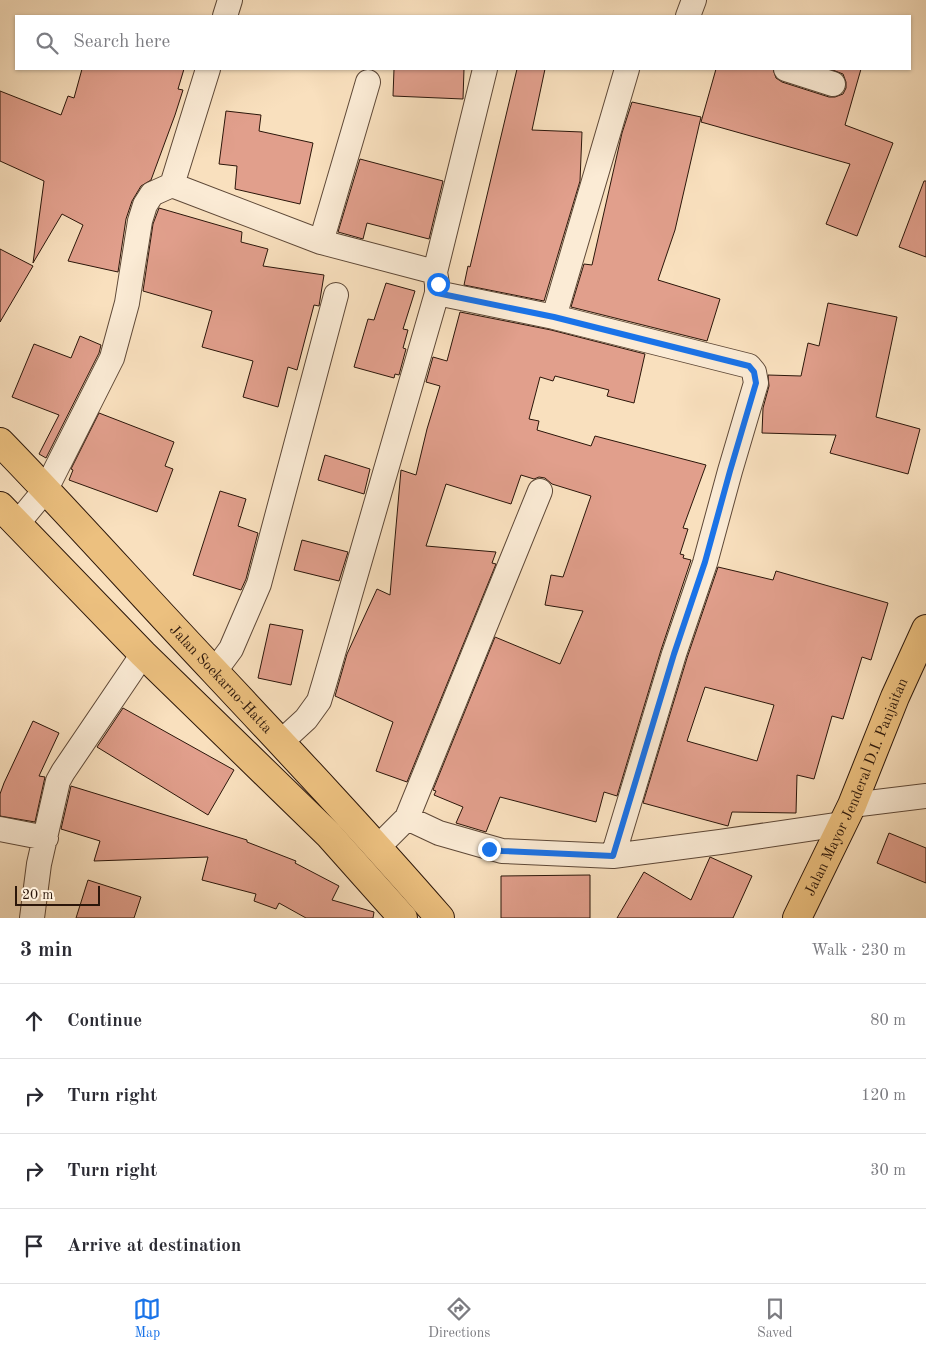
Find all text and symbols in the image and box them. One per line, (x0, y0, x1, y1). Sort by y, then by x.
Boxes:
search box (15, 15, 911, 70)
icon: search (33, 29, 61, 57)
text: Search here (73, 33, 170, 52)
route start (427, 273, 450, 296)
street label: Jalan Soekarno-Hatta (166, 623, 275, 737)
street label: Jalan Mayor Jenderal D.I. Panjaitan (803, 676, 912, 899)
route end (478, 838, 501, 861)
scale bar (15, 883, 100, 906)
text: 20 m (22, 888, 53, 902)
text: 3 min (20, 940, 73, 961)
text: Walk · 230 m (811, 943, 906, 959)
icon: ahead (20, 1007, 48, 1035)
text: Continue (67, 1012, 142, 1031)
text: 80 m (870, 1013, 906, 1029)
icon: right (20, 1082, 48, 1110)
text: Turn right (67, 1087, 157, 1106)
text: 120 m (861, 1088, 906, 1104)
icon: right (20, 1157, 48, 1185)
text: Turn right (67, 1162, 157, 1181)
text: 30 m (870, 1163, 906, 1179)
icon: arrive (20, 1232, 48, 1260)
text: Arrive at destination (67, 1237, 241, 1256)
tab: Map (133, 1295, 161, 1342)
tab: Directions (428, 1295, 490, 1342)
tab: Saved (757, 1295, 793, 1342)

